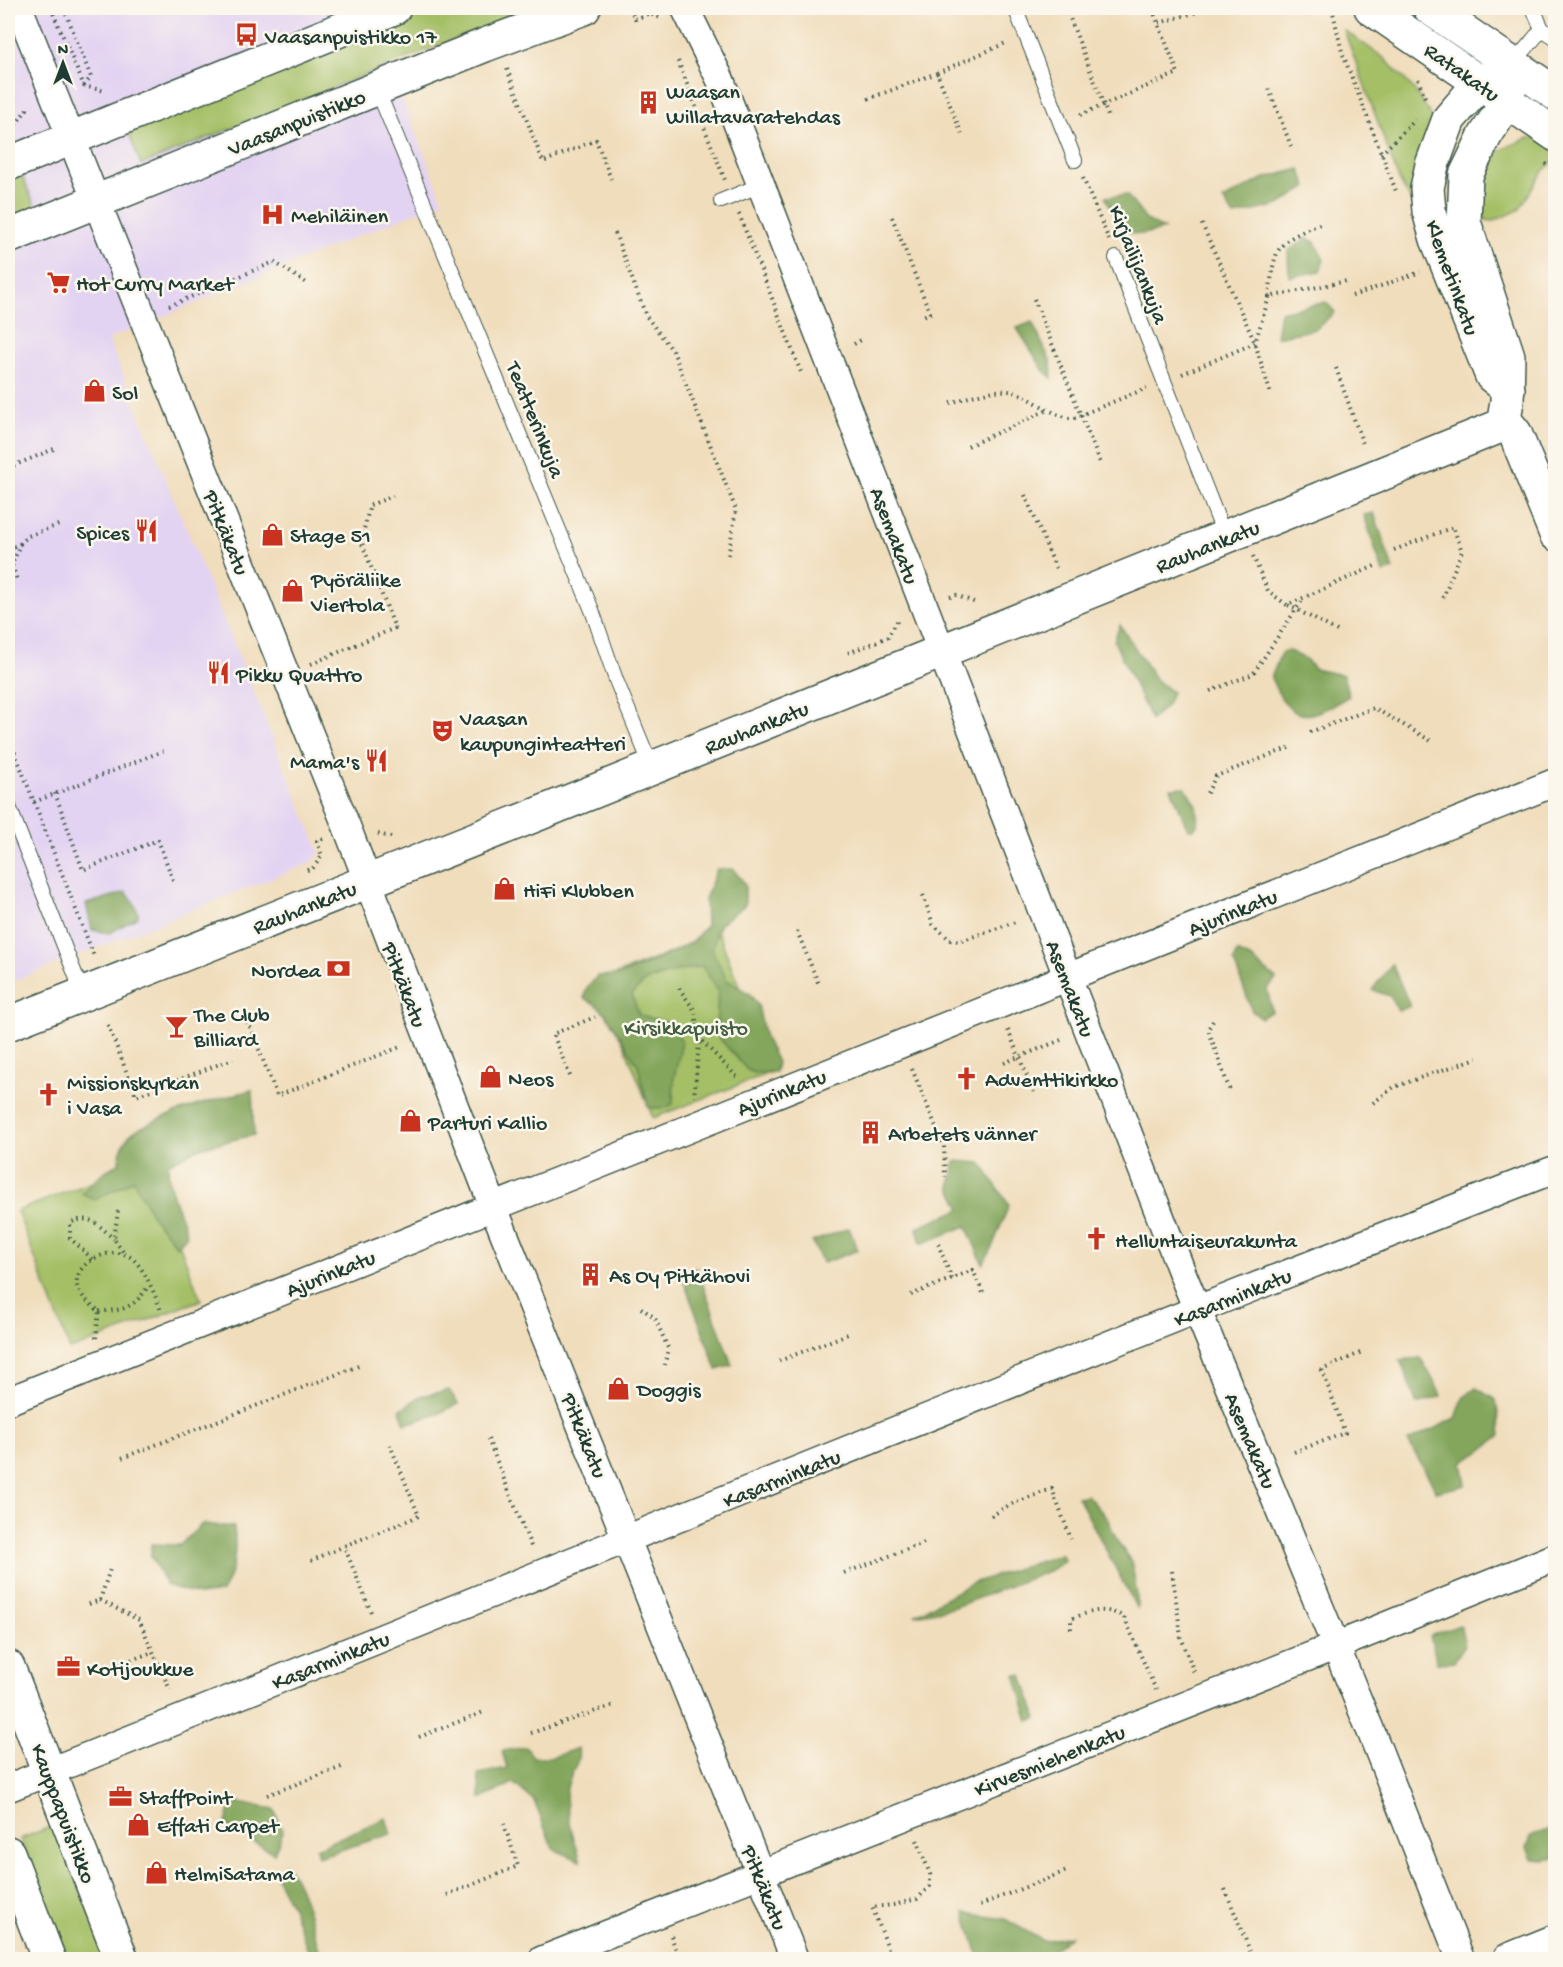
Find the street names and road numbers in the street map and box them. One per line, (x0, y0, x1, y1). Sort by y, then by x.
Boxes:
street label: Ratakatu (1418, 39, 1503, 110)
street label: Vaasanpuistikko (224, 85, 370, 165)
street label: Kirjailijankuja (1101, 202, 1172, 329)
street label: Klemetinkatu (1417, 217, 1483, 340)
street label: Teatterinkuja (497, 357, 569, 483)
street label: Asemakatu (862, 484, 923, 589)
street label: Pitkäkatu (195, 486, 253, 580)
street label: Rauhankatu (1153, 516, 1264, 581)
street label: Rauhankatu (702, 697, 813, 762)
street label: Rauhankatu (250, 877, 361, 942)
street label: Ajurinkatu (1185, 885, 1282, 944)
street label: Asemakatu (1038, 937, 1099, 1042)
street label: Pitkäkatu (374, 938, 430, 1032)
street label: Ajurinkatu (734, 1065, 831, 1124)
street label: Ajurinkatu (283, 1246, 380, 1305)
street label: Kasarminkatu (1171, 1264, 1296, 1335)
street label: Pitkäkatu (553, 1389, 611, 1483)
street label: Asemakatu (1217, 1390, 1280, 1493)
street label: Kasarminkatu (720, 1445, 845, 1516)
street label: Kasarminkatu (269, 1627, 394, 1698)
street label: Kirvesmiehenkatu (971, 1721, 1130, 1805)
street label: Kauppapuistikko (23, 1741, 100, 1888)
street label: Pitkäkatu (733, 1841, 791, 1935)

